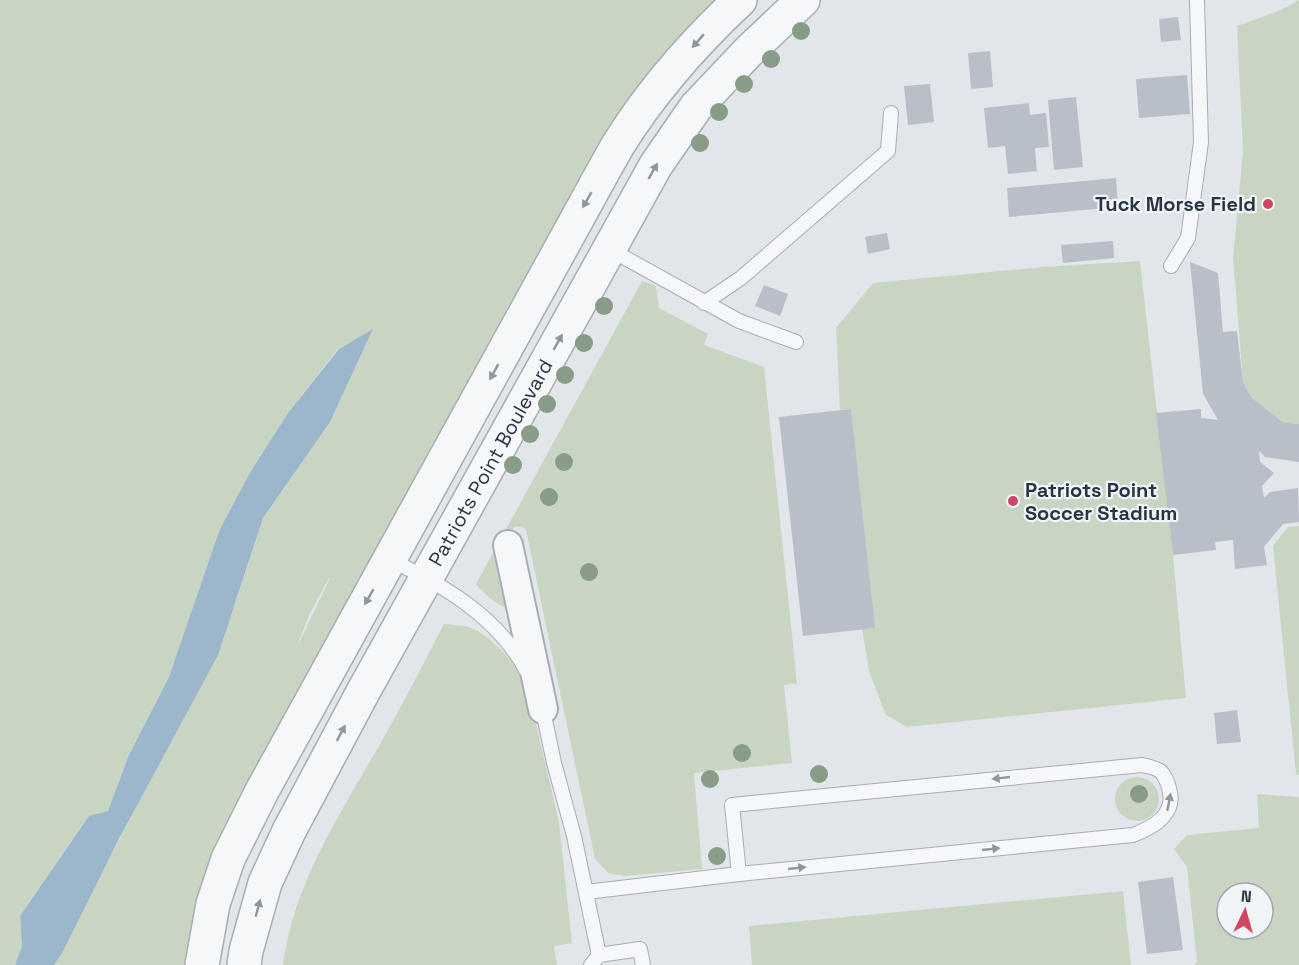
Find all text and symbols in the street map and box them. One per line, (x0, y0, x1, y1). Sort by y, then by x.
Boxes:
one-way arrow (692, 33, 705, 49)
one-way arrow (647, 163, 658, 179)
place label: Tuck Morse Field (1095, 191, 1256, 217)
one-way arrow (582, 192, 592, 209)
marker: Tuck Morse Field (1261, 197, 1275, 211)
one-way arrow (553, 333, 563, 350)
street label: Patriots Point Boulevard (423, 355, 558, 571)
one-way arrow (489, 364, 499, 381)
place label: Patriots Point Soccer Stadium (1025, 477, 1177, 526)
marker: Patriots Point Soccer Stadium (1006, 494, 1020, 508)
one-way arrow (363, 589, 374, 605)
one-way arrow (336, 724, 346, 741)
one-way arrow (992, 773, 1011, 783)
one-way arrow (1164, 792, 1173, 811)
one-way arrow (982, 844, 1001, 854)
one-way arrow (788, 864, 807, 873)
north arrow (1215, 881, 1275, 941)
text: N (1240, 886, 1253, 907)
one-way arrow (254, 899, 263, 917)

